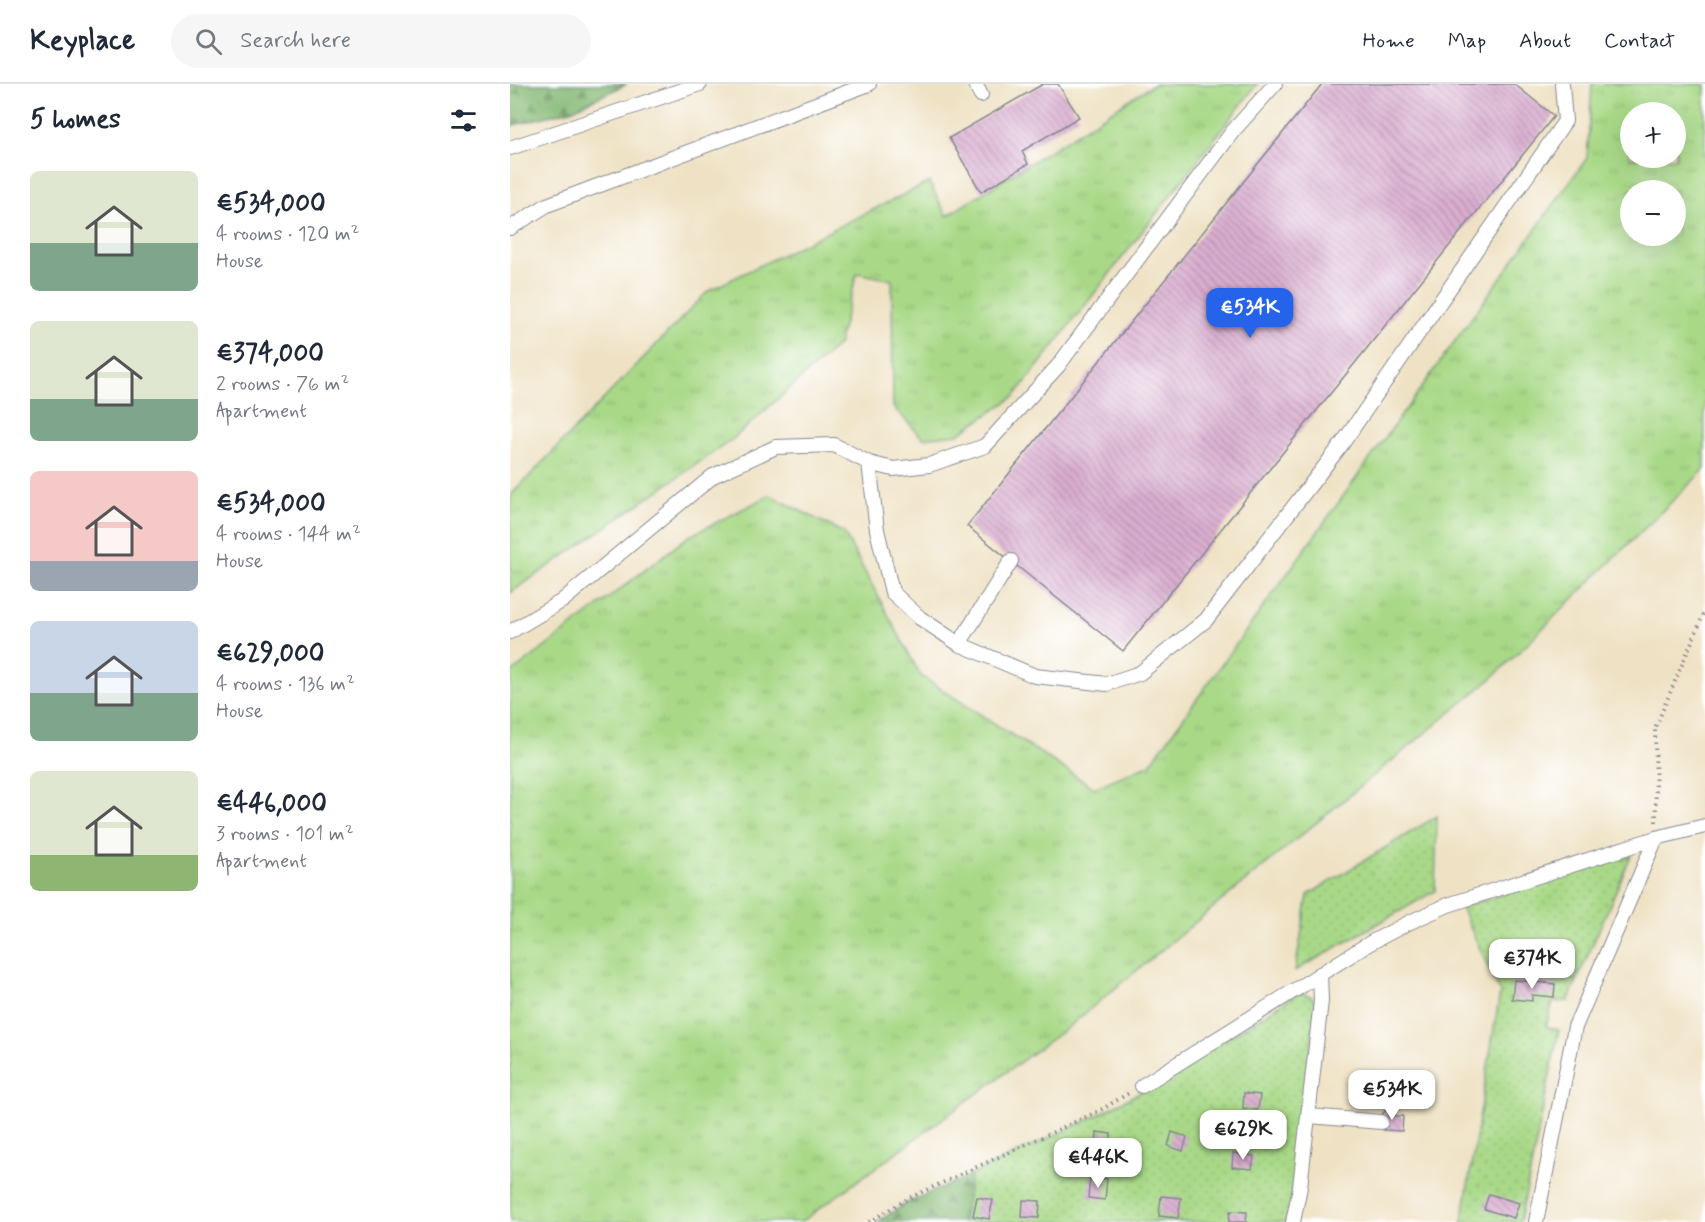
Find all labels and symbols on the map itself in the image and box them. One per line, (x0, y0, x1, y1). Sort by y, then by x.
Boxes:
pin: €534K (1208, 288, 1292, 339)
pin: €374K (1490, 939, 1574, 990)
pin: €534K (1350, 1070, 1434, 1121)
pin: €629K (1201, 1110, 1285, 1161)
pin: €446K (1056, 1138, 1140, 1189)

